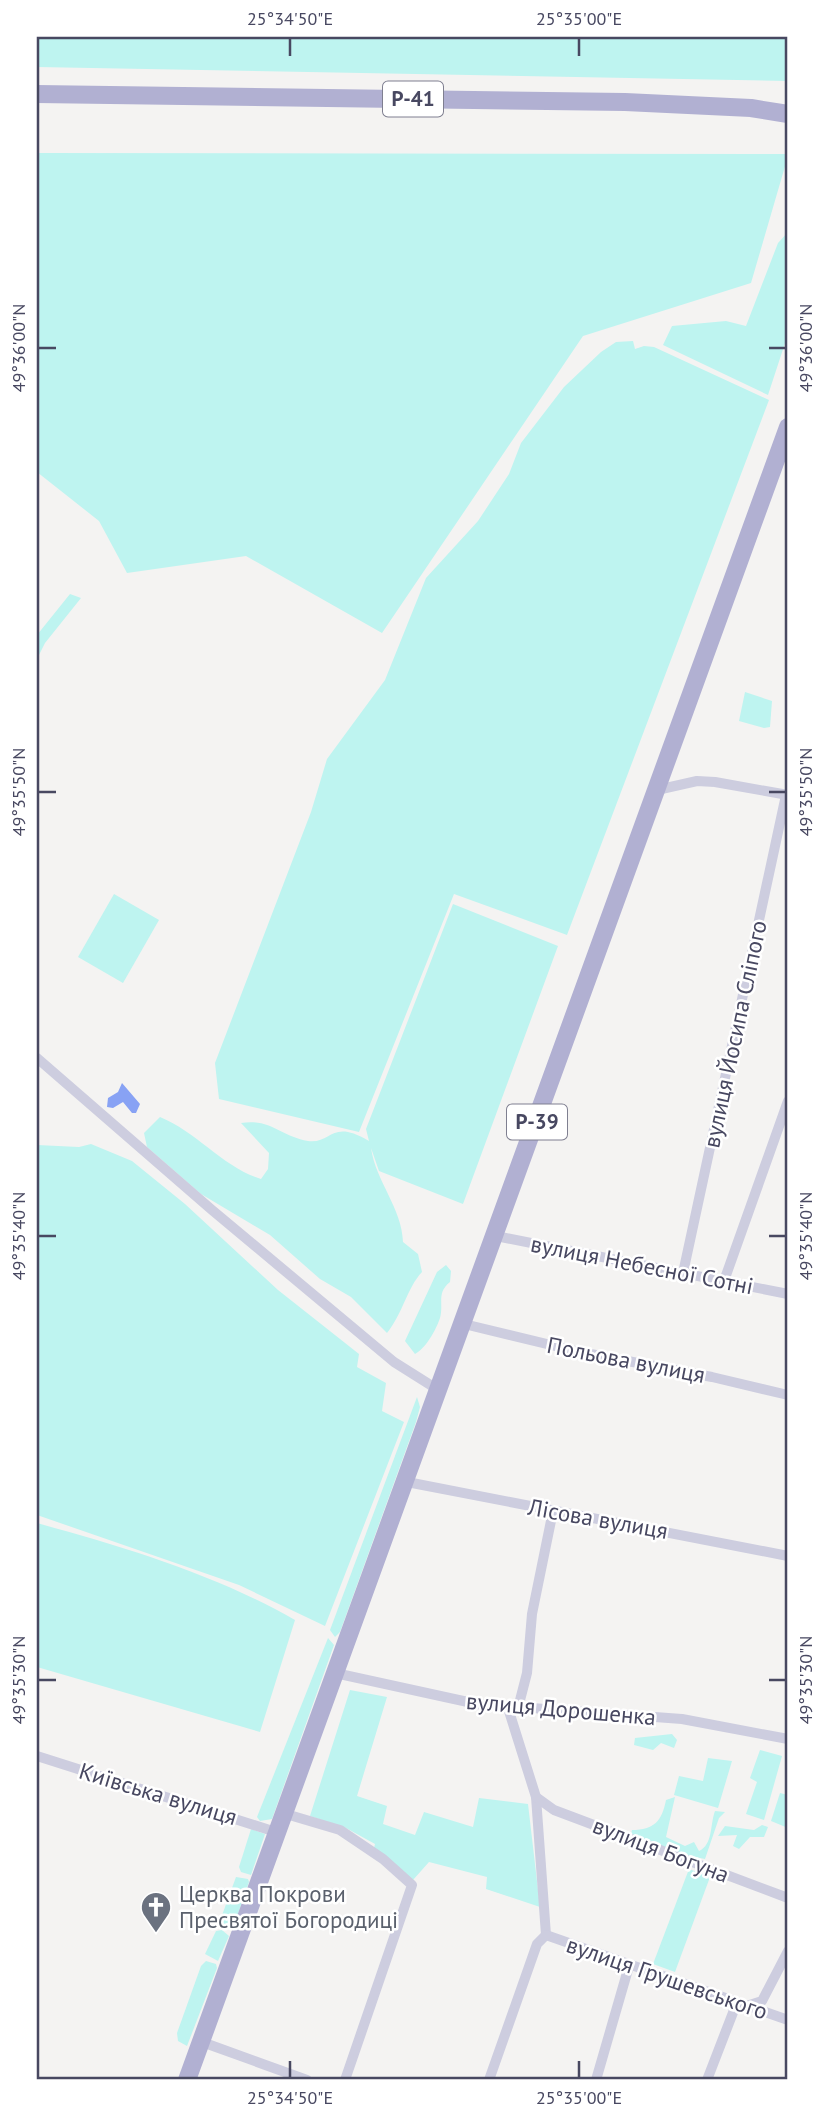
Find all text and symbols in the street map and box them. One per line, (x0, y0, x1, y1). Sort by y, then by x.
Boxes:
text: 25°34'50"E (247, 7, 333, 30)
text: 25°35'00"E (536, 7, 622, 30)
road number: Р-41 (383, 82, 443, 116)
text: 49°36'00"N (7, 304, 30, 392)
text: 49°36'00"N (794, 304, 817, 392)
text: 49°35'50"N (7, 748, 30, 836)
text: 49°35'50"N (794, 748, 817, 836)
street label: вулиця Йосипа Сліпого (696, 918, 773, 1150)
road number: Р-39 (507, 1104, 567, 1140)
text: 49°35'40"N (7, 1192, 30, 1280)
text: 49°35'40"N (794, 1192, 817, 1280)
street label: вулиця Небесної Сотні (528, 1229, 756, 1300)
street label: Польова вулиця (545, 1330, 707, 1389)
street label: Лісова вулиця (525, 1492, 670, 1545)
text: 49°35'30"N (7, 1636, 30, 1724)
text: 49°35'30"N (794, 1636, 817, 1724)
street label: вулиця Дорошенка (465, 1686, 657, 1731)
street label: Київська вулиця (76, 1756, 241, 1831)
street label: вулиця Богуна (589, 1810, 733, 1889)
place label: Церква Покрови Пресвятої Богородиці (179, 1879, 398, 1934)
church icon: Церква Покрови Пресвятої Богородиці (139, 1890, 173, 1934)
street label: вулиця Грушевського (563, 1929, 772, 2026)
text: 25°34'50"E (247, 2086, 333, 2109)
text: 25°35'00"E (536, 2086, 622, 2109)

